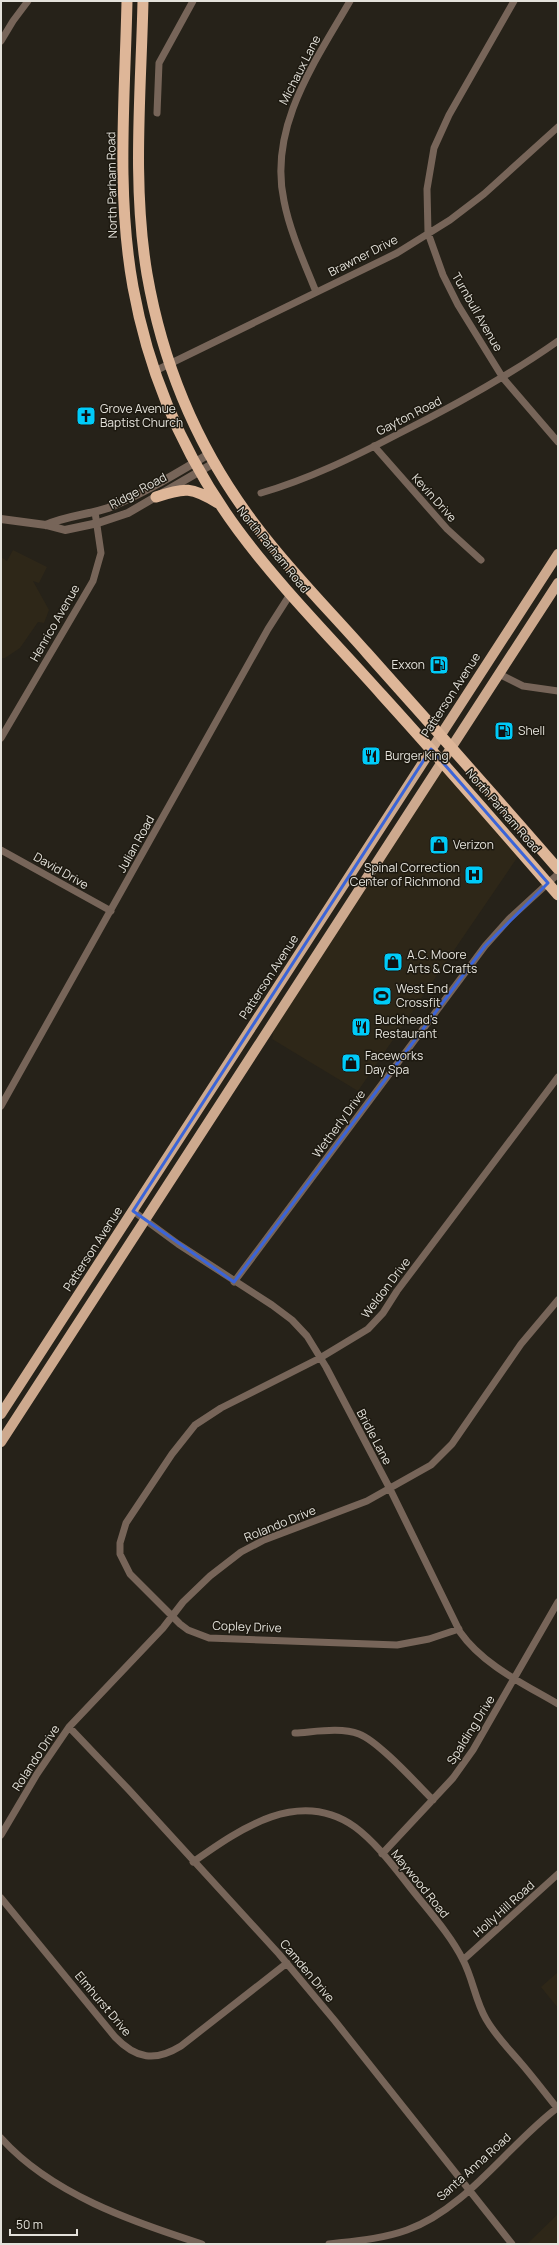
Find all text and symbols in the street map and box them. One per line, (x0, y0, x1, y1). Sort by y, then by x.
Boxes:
street label: Michaux Lane (275, 32, 324, 108)
street label: North Parham Road (102, 131, 121, 239)
street label: Brawner Drive (325, 231, 400, 280)
street label: Turnbull Avenue (448, 269, 507, 354)
street label: Gayton Road (373, 392, 444, 439)
place label: Grove Avenue Baptist Church (100, 400, 183, 431)
church icon: Grove Avenue Baptist Church (75, 405, 97, 427)
street label: Ridge Road (106, 468, 169, 513)
street label: Kevin Drive (408, 470, 461, 526)
street label: North Parham Road (233, 503, 314, 597)
street label: Henrico Avenue (26, 581, 84, 664)
street label: Patterson Avenue (417, 649, 484, 740)
fuel station icon: Exxon (428, 654, 450, 676)
place label: Exxon (392, 656, 425, 673)
fuel station icon: Shell (493, 720, 515, 742)
place label: Shell (518, 722, 545, 739)
restaurant icon: Burger King (360, 745, 382, 767)
place label: Burger King (385, 747, 449, 764)
street label: North Parham Road (462, 765, 545, 857)
street label: Julian Road (113, 812, 158, 875)
shop icon: Verizon (428, 834, 450, 856)
place label: Verizon (453, 836, 494, 853)
street label: David Drive (31, 848, 92, 893)
place label: Spinal Correction Center of Richmond (350, 859, 460, 890)
hospital icon: Spinal Correction Center of Richmond (463, 864, 485, 886)
street label: Patterson Avenue (235, 931, 302, 1022)
place label: A.C. Moore Arts & Crafts (407, 946, 477, 977)
shop icon: A.C. Moore Arts & Crafts (382, 951, 404, 973)
place label: West End Crossfit (396, 980, 448, 1011)
sports icon: West End Crossfit (371, 985, 393, 1007)
place label: Buckhead's Restaurant (375, 1011, 438, 1042)
restaurant icon: Buckhead's Restaurant (350, 1016, 372, 1038)
place label: Faceworks Day Spa (365, 1047, 423, 1078)
shop icon: Faceworks Day Spa (340, 1052, 362, 1074)
street label: Wetherly Drive (308, 1086, 369, 1161)
street label: Patterson Avenue (59, 1203, 126, 1294)
street label: Weldon Drive (357, 1254, 414, 1322)
street label: Bridle Lane (353, 1406, 396, 1468)
street label: Rolando Drive (241, 1501, 318, 1546)
street label: Copley Drive (212, 1617, 282, 1636)
street label: Spalding Drive (443, 1692, 499, 1768)
street label: Rolando Drive (8, 1721, 63, 1794)
street label: Maywood Road (387, 1846, 453, 1922)
street label: Holly Hill Road (469, 1877, 538, 1941)
street label: Camden Drive (276, 1936, 339, 2006)
street label: Elmhurst Drive (71, 1968, 136, 2040)
street label: Santa Anna Road (433, 2129, 514, 2205)
scale bar (10, 2211, 77, 2237)
text: 50 m (16, 2216, 43, 2233)

